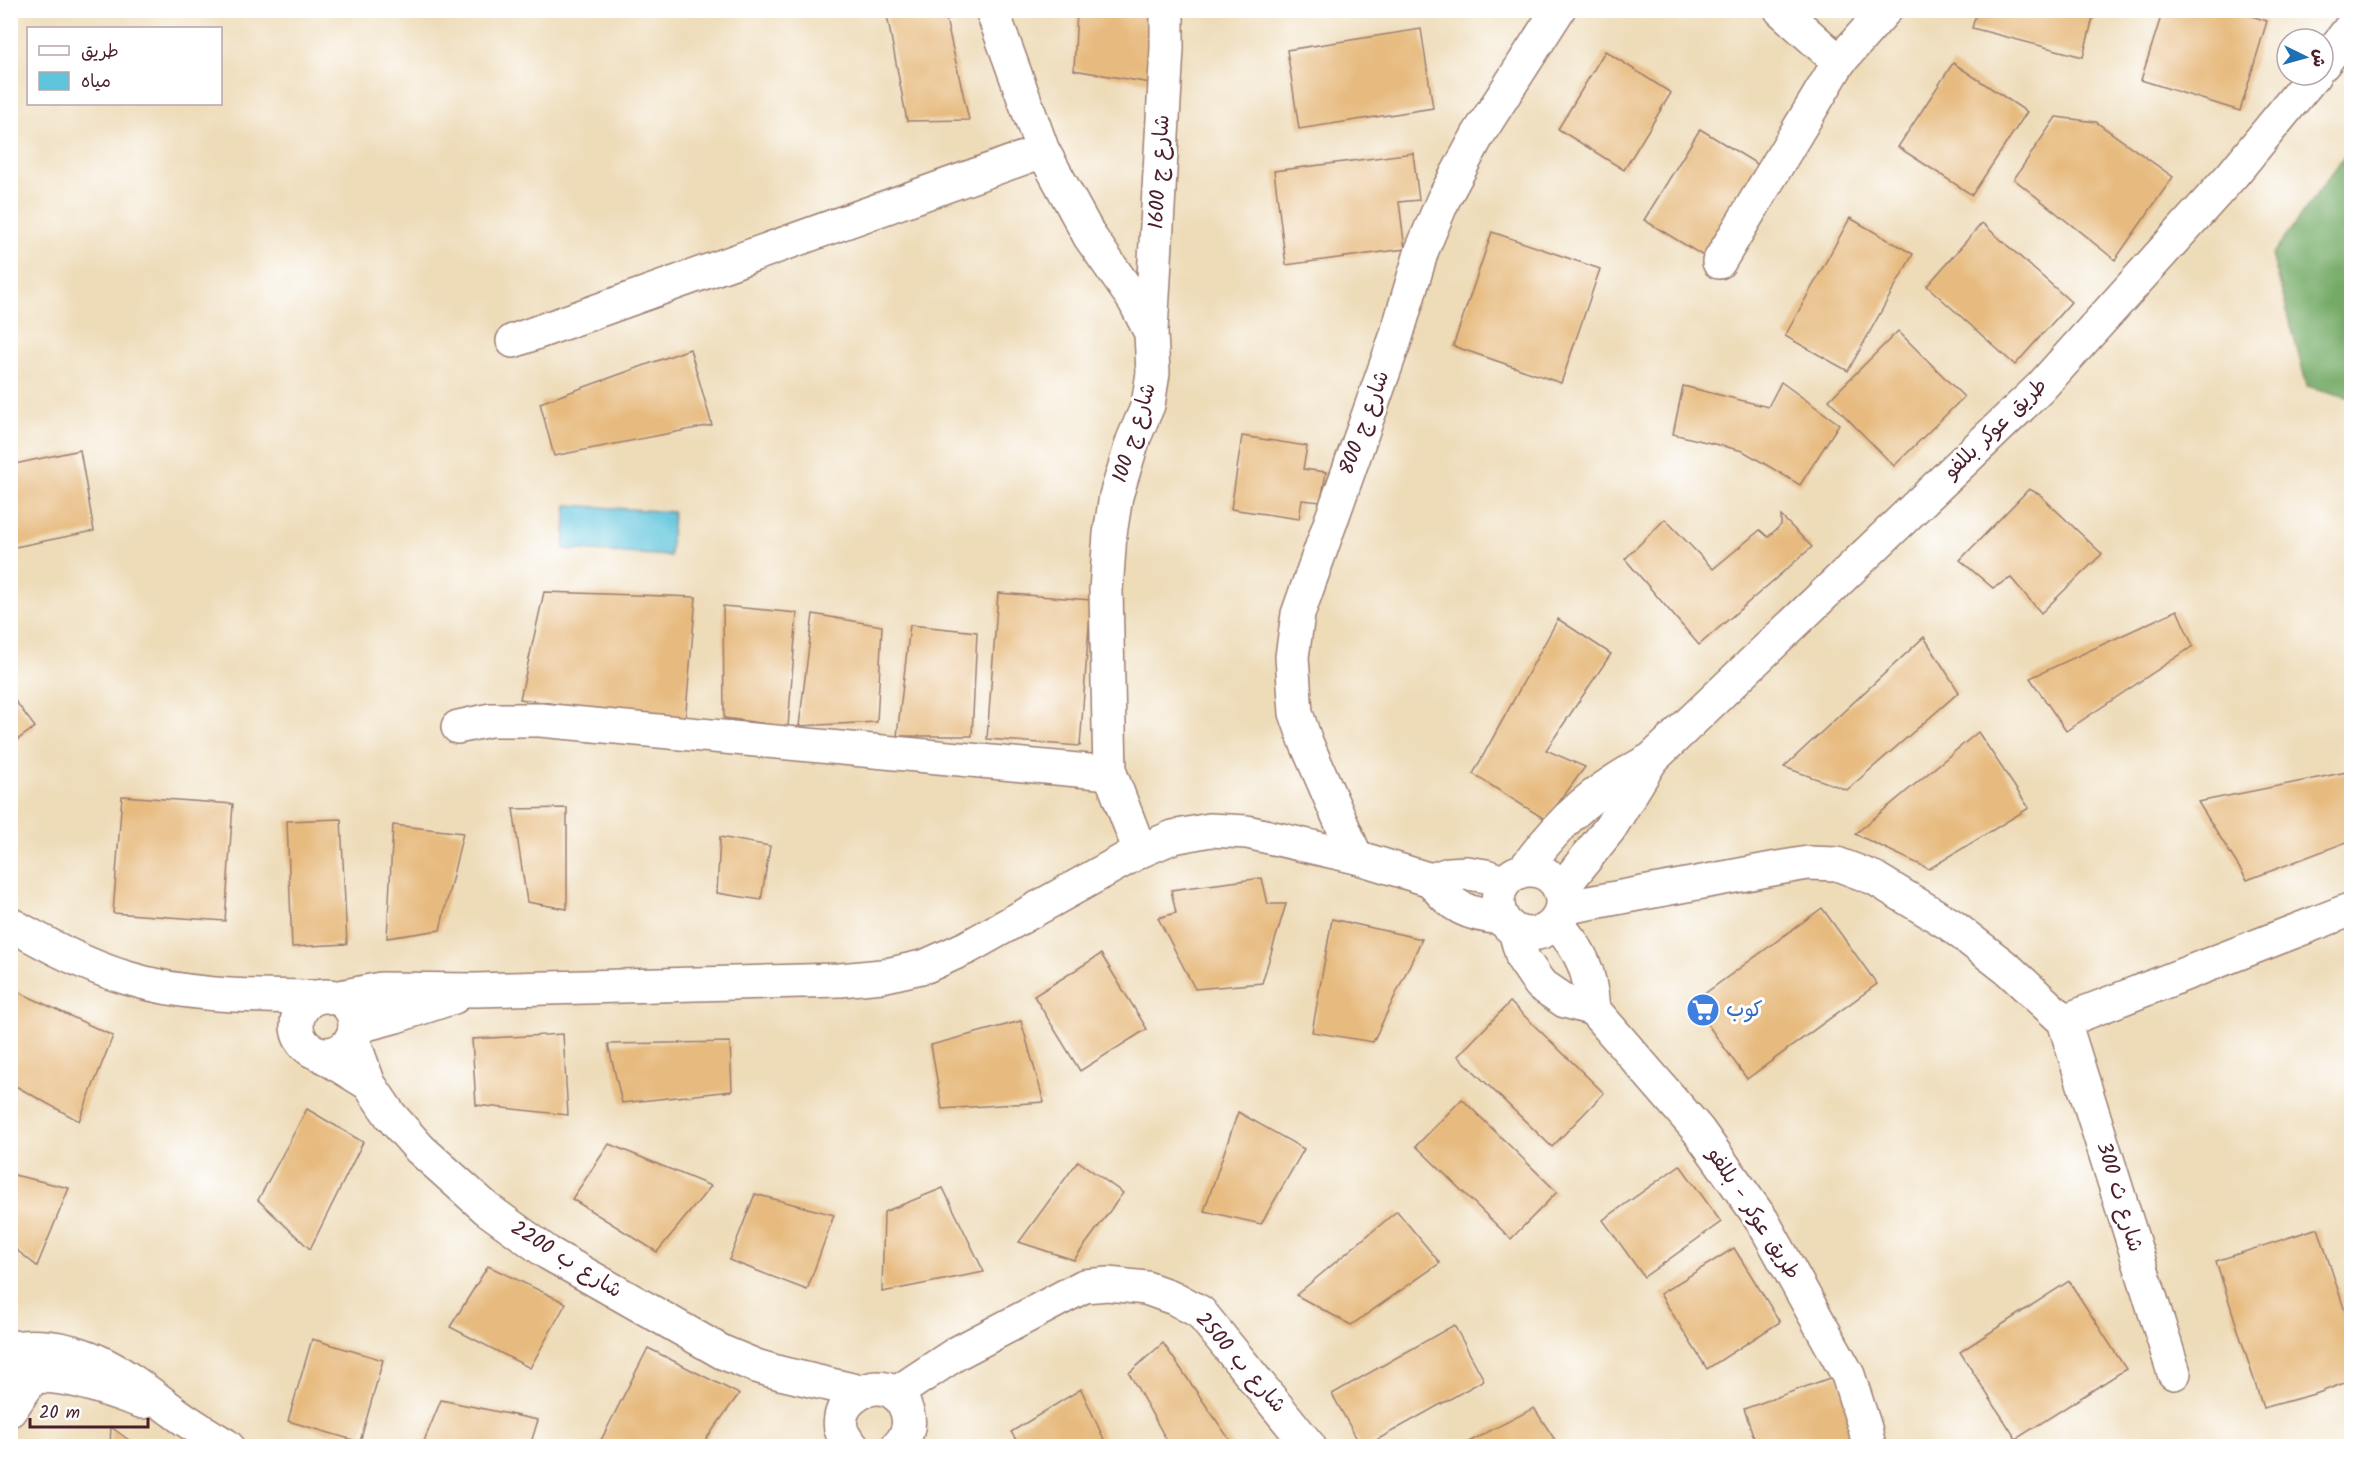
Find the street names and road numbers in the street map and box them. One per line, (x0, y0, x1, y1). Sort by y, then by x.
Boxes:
street label: شارع ج 1600 (1141, 114, 1179, 230)
street label: شارع ج 800 (1331, 366, 1399, 480)
street label: طريق عوكر بللفو (1936, 371, 2056, 488)
street label: شارع ج 100 (1104, 379, 1166, 487)
street label: شارع ث 300 (2087, 1138, 2151, 1256)
street label: طريق عوكر - بللفو (1697, 1140, 1808, 1287)
street label: شارع ب 2200 (504, 1213, 628, 1307)
street label: شارع ب 2500 (1186, 1305, 1294, 1421)

